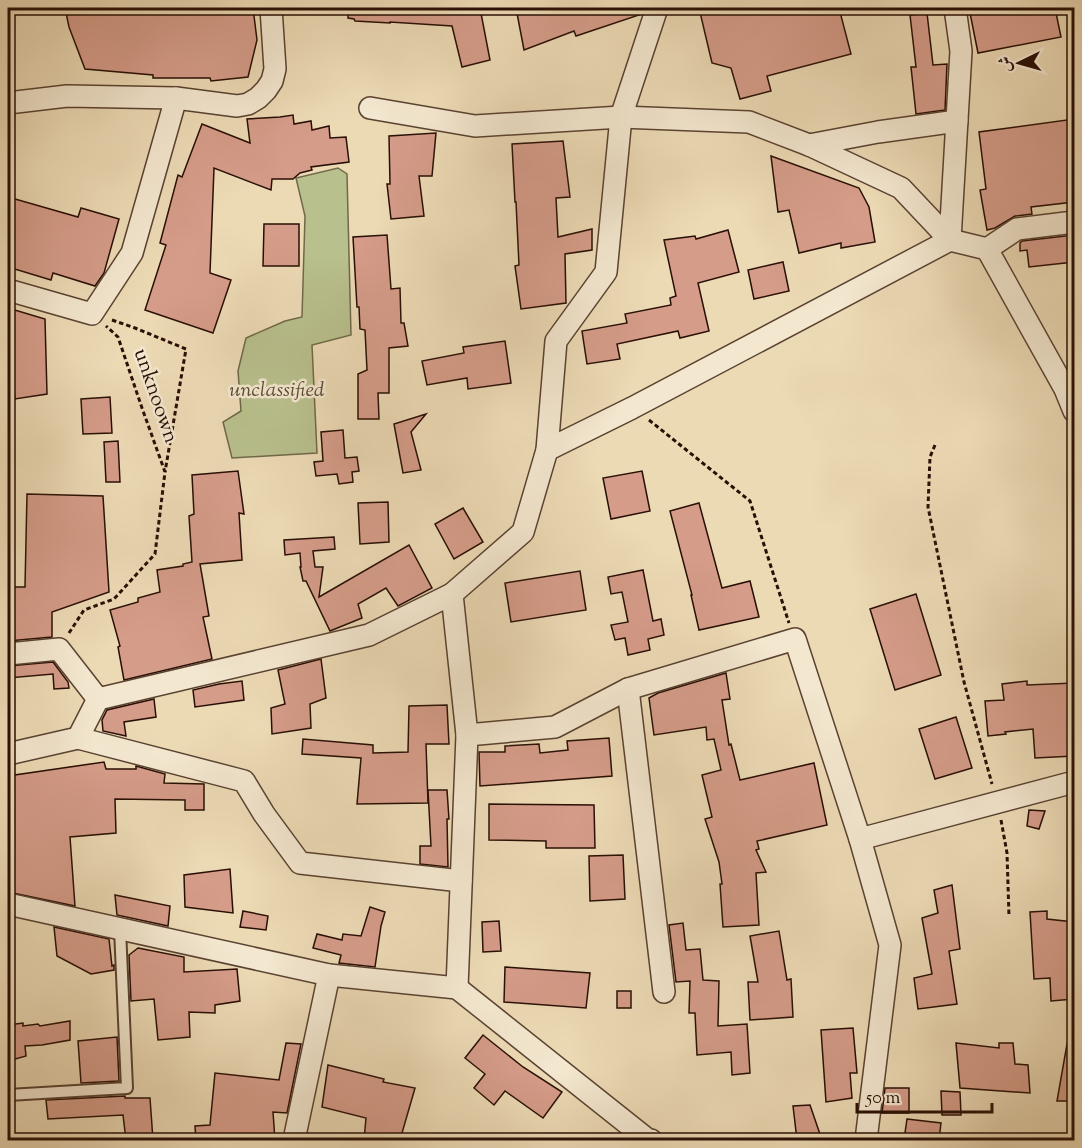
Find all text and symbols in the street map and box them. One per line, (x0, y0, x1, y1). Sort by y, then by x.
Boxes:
north arrow (989, 33, 1049, 93)
text: ش (994, 55, 1019, 73)
street label: unknoown (125, 344, 185, 448)
park label: unclassified (230, 376, 325, 406)
scale bar (857, 1076, 992, 1114)
text: 50 m (865, 1086, 901, 1112)

